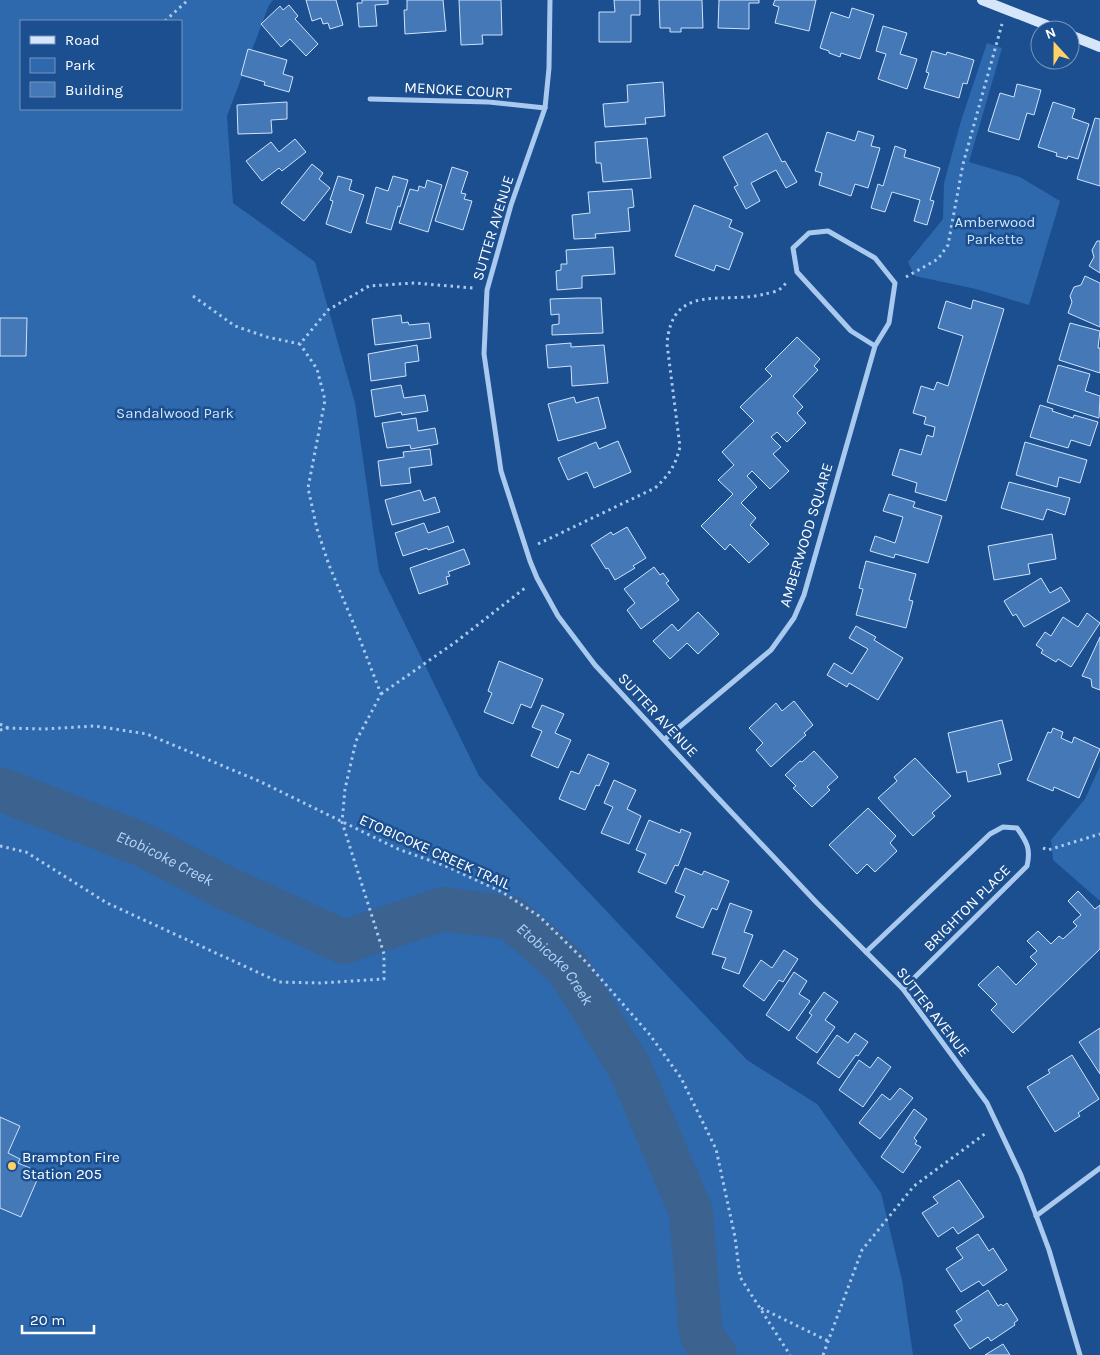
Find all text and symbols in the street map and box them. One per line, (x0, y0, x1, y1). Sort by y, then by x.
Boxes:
legend (20, 20, 182, 110)
north arrow (1030, 20, 1080, 70)
text: N (1043, 24, 1058, 43)
text: Road (65, 31, 100, 49)
text: Park (65, 56, 95, 74)
street label: MENOKE COURT (404, 78, 513, 102)
text: Building (65, 81, 123, 99)
street label: SUTTER AVENUE (469, 173, 517, 283)
park label: Amberwood Parkette (955, 213, 1035, 248)
park label: Sandalwood Park (116, 404, 234, 422)
street label: AMBERWOOD SQUARE (776, 461, 836, 609)
street label: SUTTER AVENUE (614, 669, 702, 761)
street label: ETOBICOKE CREEK TRAIL (357, 811, 513, 893)
water label: Etobicoke Creek (114, 826, 218, 890)
street label: BRIGHTON PLACE (920, 861, 1014, 955)
water label: Etobicoke Creek (513, 918, 598, 1009)
street label: SUTTER AVENUE (892, 964, 974, 1060)
place label: Brampton Fire Station 205 (22, 1148, 120, 1183)
marker: Brampton Fire Station 205 (6, 1160, 18, 1172)
scale bar (22, 1302, 95, 1334)
text: 20 m (30, 1311, 65, 1329)

